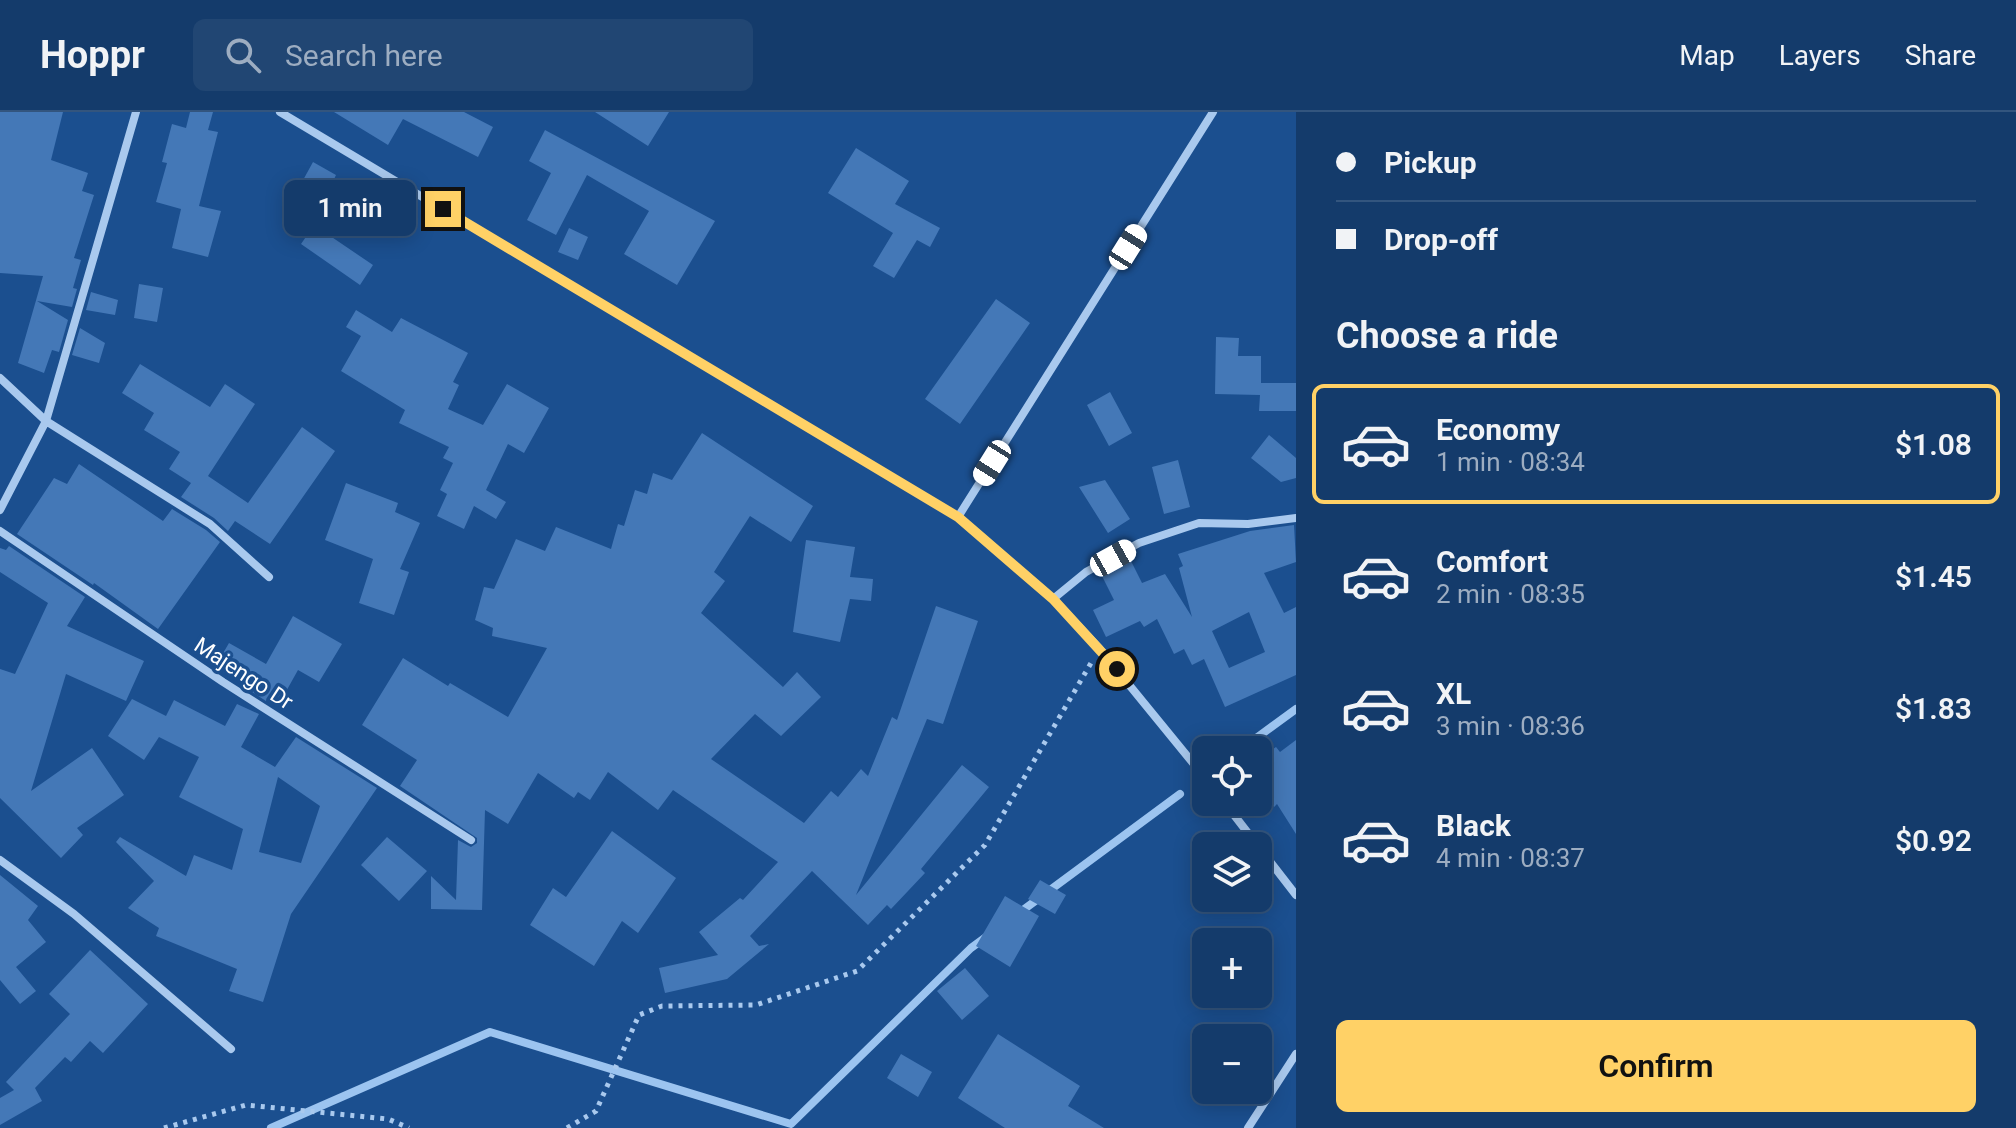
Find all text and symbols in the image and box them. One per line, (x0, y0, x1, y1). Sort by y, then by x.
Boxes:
search box (193, 19, 753, 91)
text: Hoppr (40, 33, 145, 77)
icon: search (221, 33, 265, 77)
text: Search here (285, 38, 443, 73)
text: Map (1679, 39, 1735, 72)
text: Layers (1779, 39, 1861, 72)
text: Share (1905, 39, 1976, 72)
text: Pickup (1384, 145, 1477, 180)
callout: 1 min (283, 181, 415, 237)
route end (425, 191, 461, 227)
text: 1 min (317, 193, 383, 223)
car (1105, 220, 1151, 274)
text: Drop-off (1384, 222, 1498, 257)
text: Choose a ride (1336, 315, 1558, 357)
icon: car (1340, 408, 1412, 480)
text: Economy (1436, 412, 1560, 447)
text: $1.08 (1895, 427, 1972, 462)
car (969, 436, 1015, 490)
text: 1 min · 08:34 (1436, 447, 1585, 477)
car (1086, 536, 1140, 580)
icon: car (1340, 540, 1412, 612)
text: Comfort (1436, 544, 1548, 579)
text: $1.45 (1895, 559, 1972, 594)
text: 2 min · 08:35 (1436, 579, 1585, 609)
street label: Majengo Dr (190, 632, 298, 715)
route start (1099, 651, 1135, 687)
icon: car (1340, 672, 1412, 744)
text: XL (1436, 676, 1471, 711)
text: $1.83 (1895, 691, 1972, 726)
text: 3 min · 08:36 (1436, 711, 1585, 741)
map controls (1192, 736, 1272, 1104)
button: locate (1192, 736, 1272, 816)
icon: car (1340, 804, 1412, 876)
text: Black (1436, 808, 1511, 843)
text: $0.92 (1895, 823, 1972, 858)
button: layers (1192, 832, 1272, 912)
text: 4 min · 08:37 (1436, 843, 1585, 873)
button: + (1192, 928, 1272, 1008)
button: Confirm (1336, 1020, 1976, 1112)
button: − (1192, 1024, 1272, 1104)

